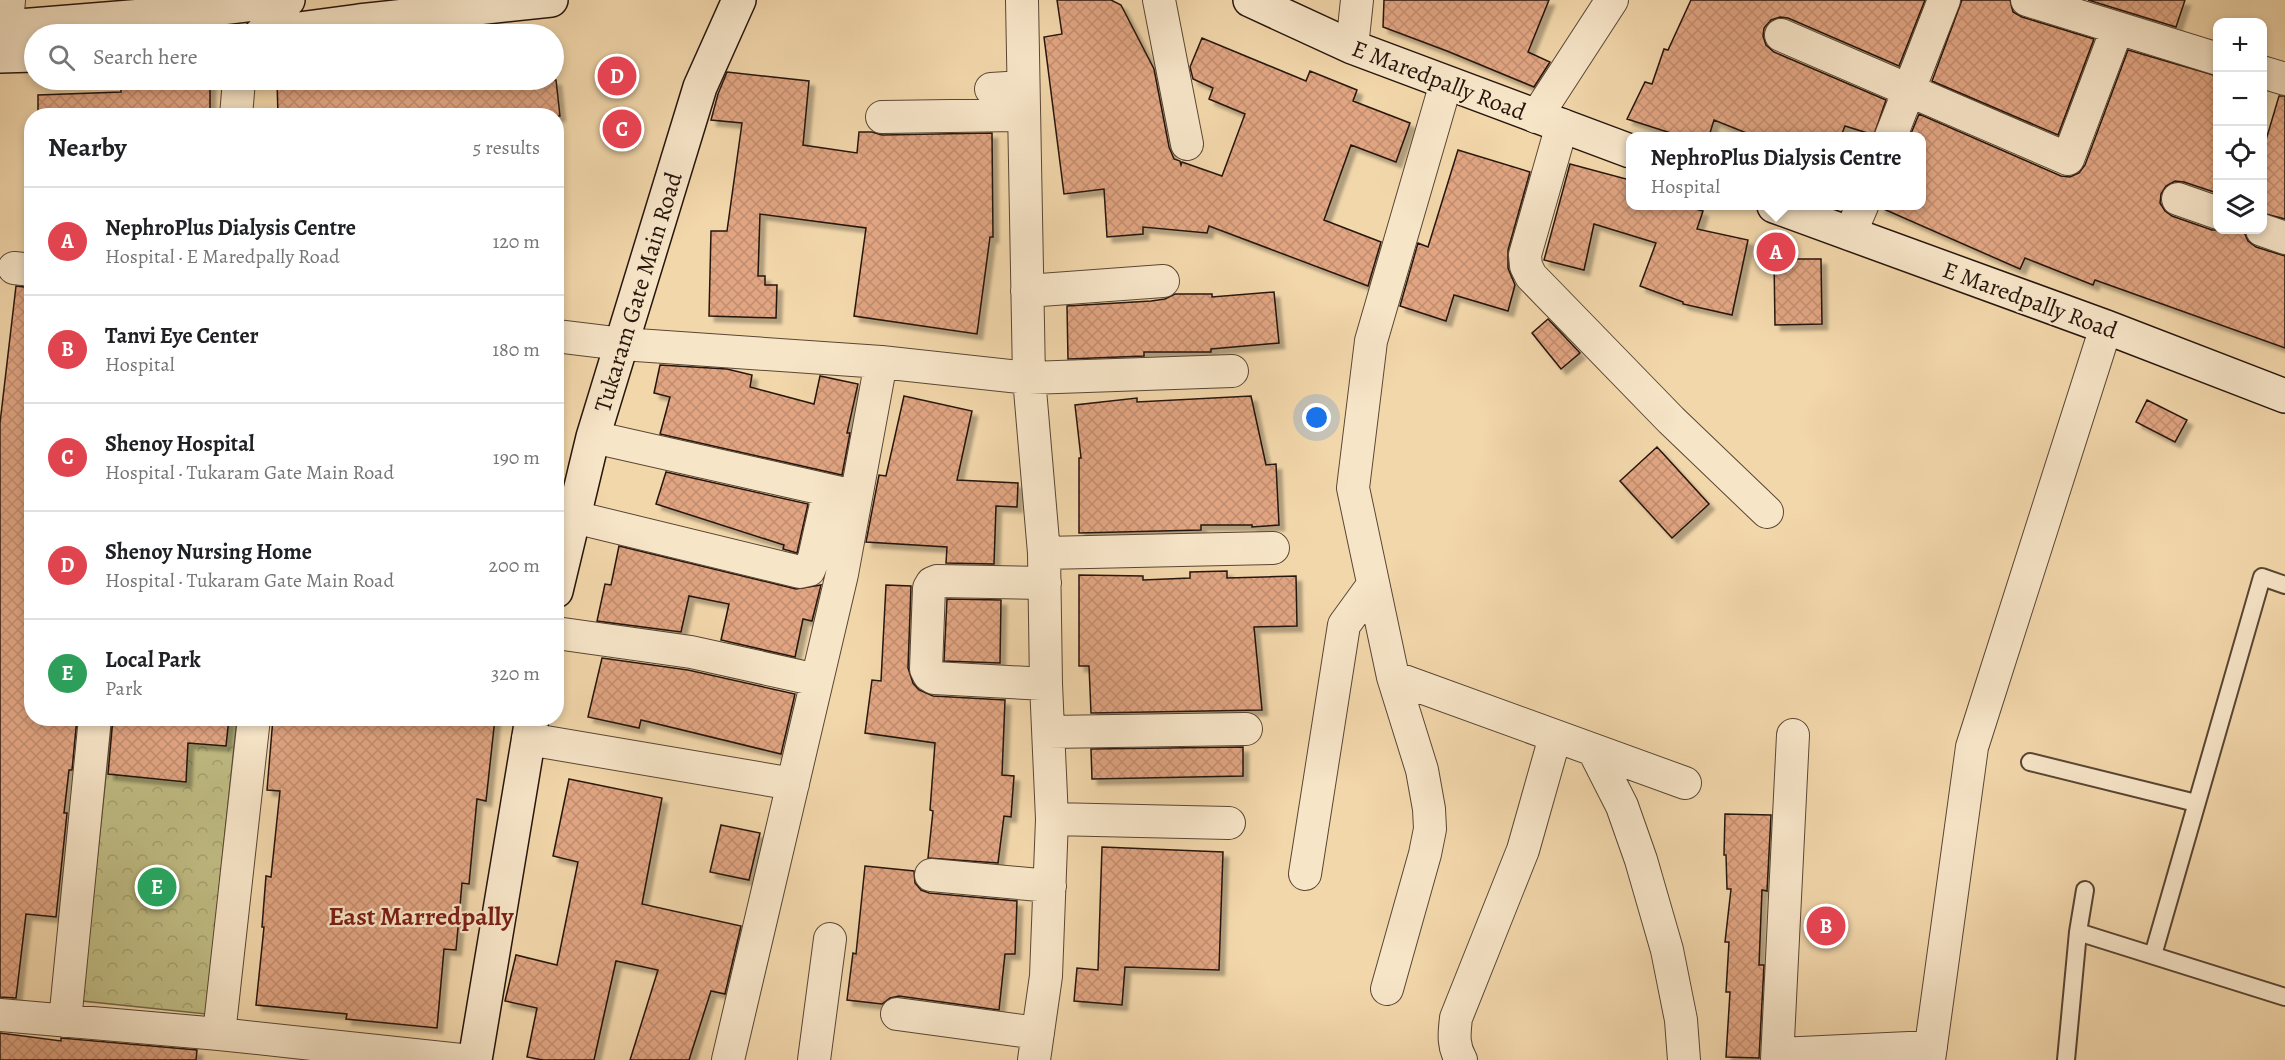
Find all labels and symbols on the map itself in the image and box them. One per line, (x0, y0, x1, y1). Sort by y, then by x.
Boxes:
street label: E Maredpally Road (1347, 32, 1531, 128)
pin: D (598, 54, 636, 98)
pin: C (602, 106, 642, 152)
street label: Tukaram Gate Main Road (586, 168, 690, 416)
pin: A (1756, 230, 1796, 274)
street label: E Maredpally Road (1938, 254, 2122, 347)
your location (1302, 403, 1331, 432)
pin: E (138, 864, 176, 910)
district label: East Marredpally (329, 899, 514, 934)
pin: B (1806, 904, 1846, 948)

